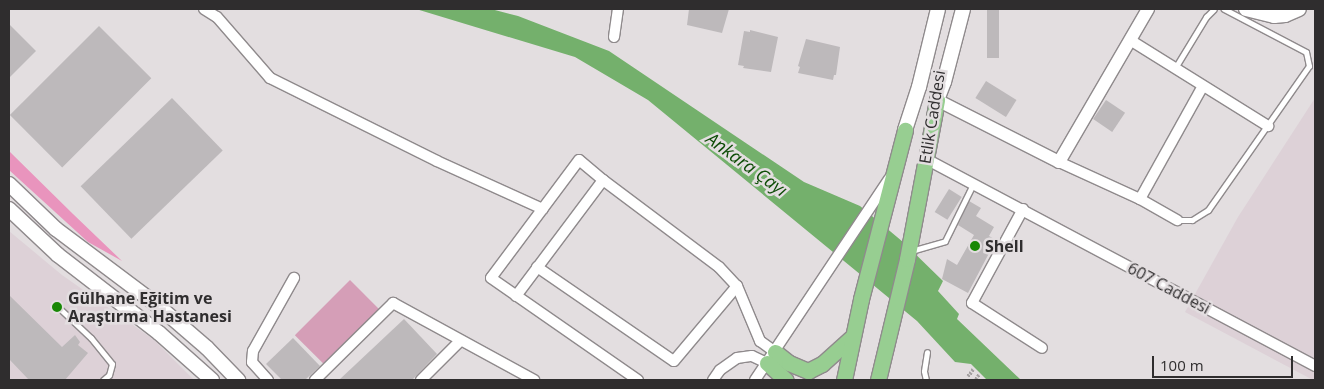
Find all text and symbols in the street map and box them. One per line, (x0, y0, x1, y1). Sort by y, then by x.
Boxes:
street label: Etlik Caddesi (915, 69, 949, 165)
water label: Ankara Çayı (702, 127, 792, 201)
place label: Shell (985, 236, 1024, 256)
marker: Shell (969, 240, 981, 252)
street label: 607 Caddesi (1124, 258, 1214, 318)
place label: Gülhane Eğitim ve Araştırma Hastanesi (68, 288, 232, 326)
marker: Gülhane Eğitim ve Araştırma Hastanesi (50, 300, 64, 314)
scale bar (1154, 346, 1295, 378)
text: 100 m (1160, 355, 1204, 375)

